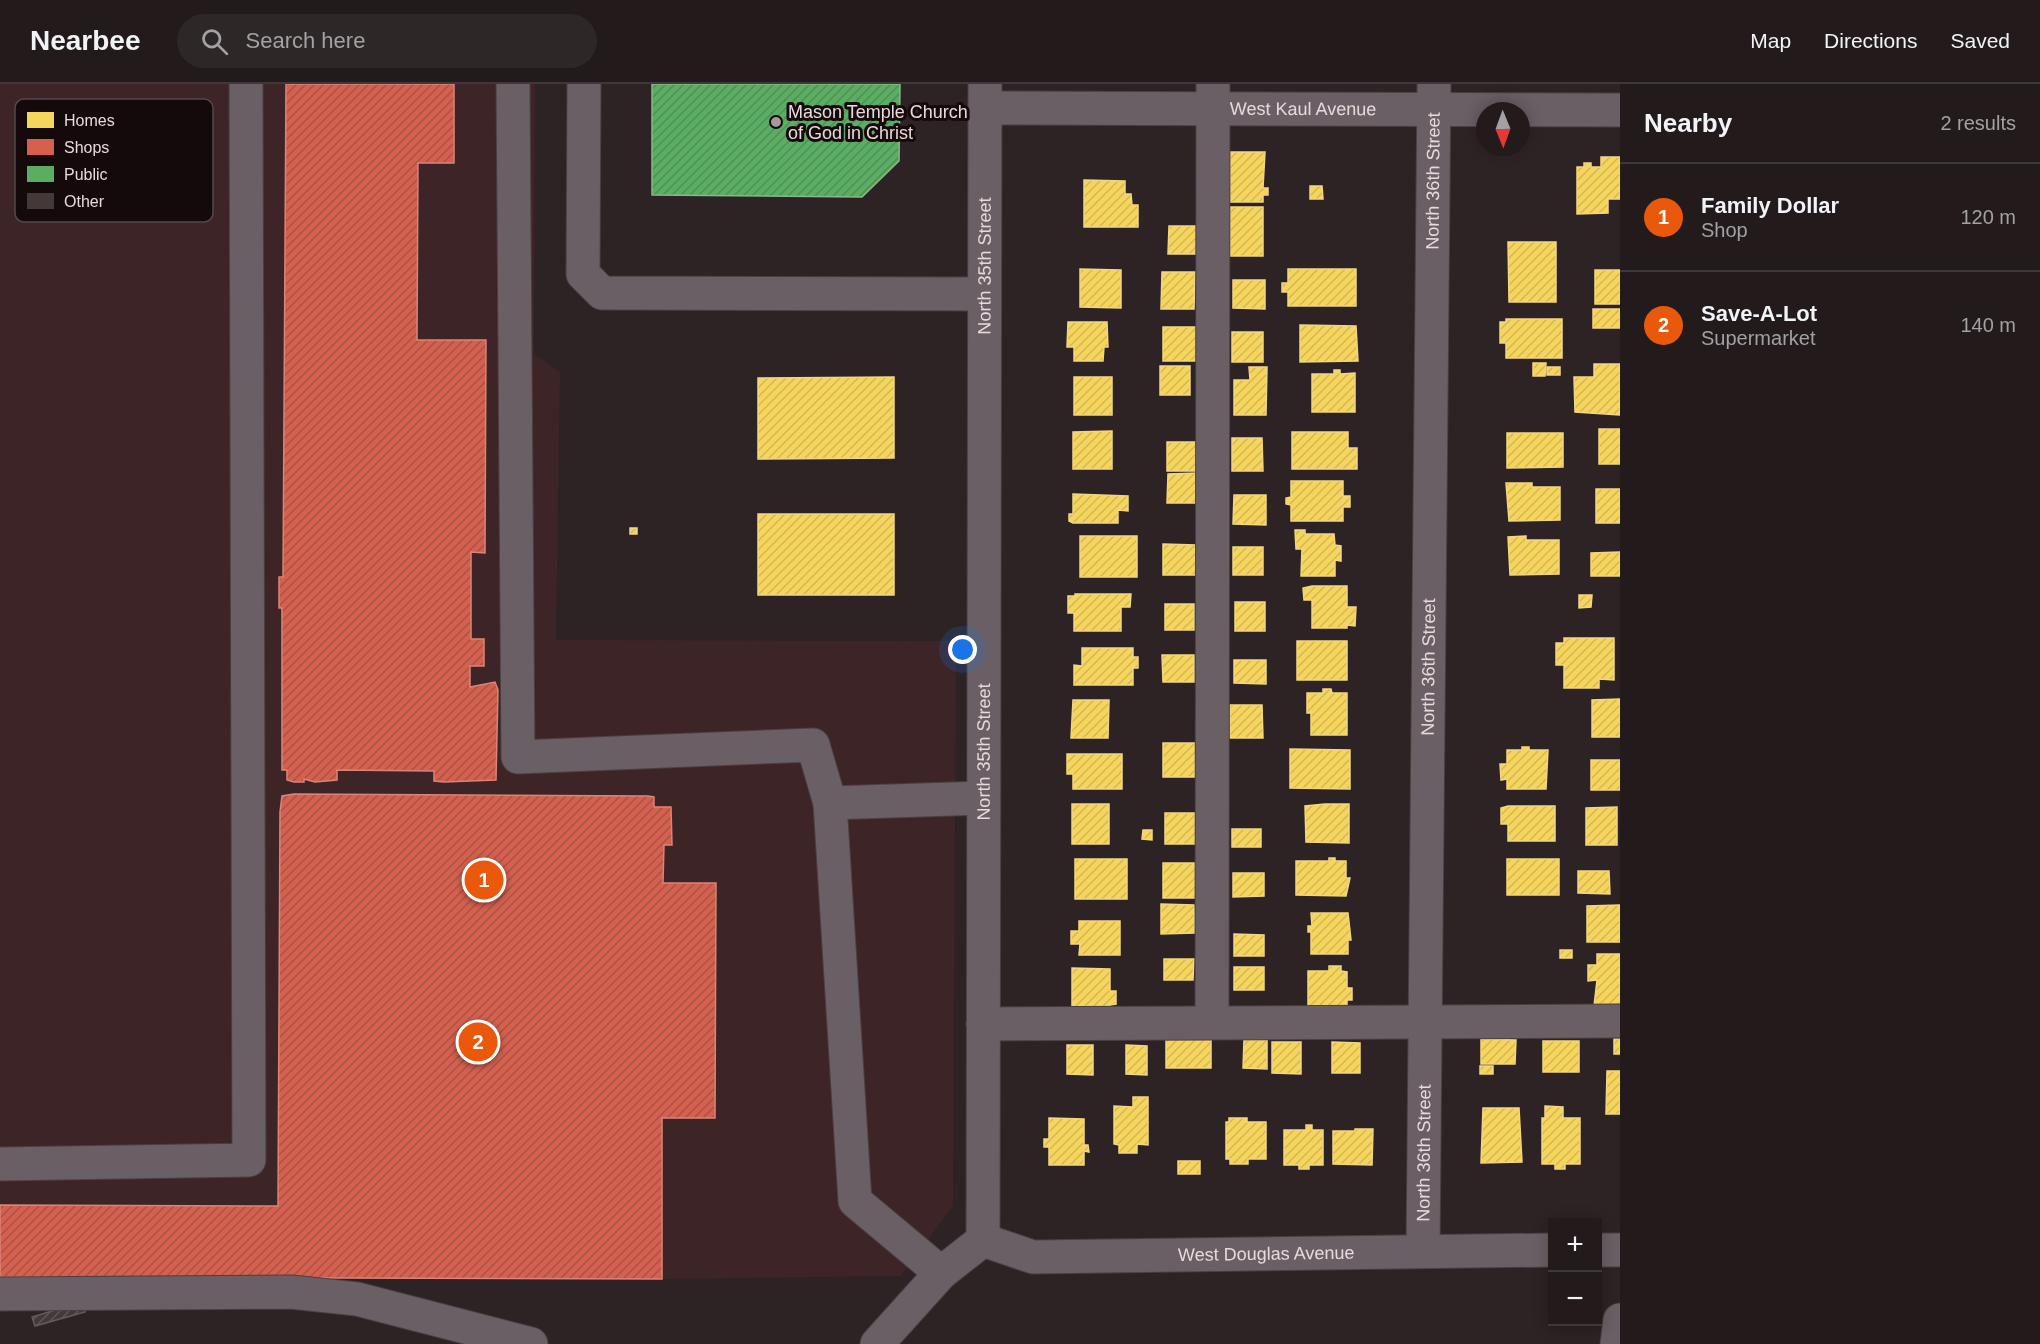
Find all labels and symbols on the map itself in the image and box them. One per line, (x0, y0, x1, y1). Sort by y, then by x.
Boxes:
legend (15, 99, 213, 222)
street label: West Kaul Avenue (1230, 99, 1376, 119)
place label: Mason Temple Church of God in Christ (788, 102, 968, 143)
north arrow (1476, 102, 1530, 156)
text: Homes (64, 112, 115, 129)
street label: North 36th Street (1422, 112, 1444, 250)
marker: Mason Temple Church of God in Christ (769, 115, 783, 129)
text: Shops (64, 139, 109, 156)
text: Public (64, 166, 108, 183)
text: Other (64, 193, 105, 210)
street label: North 35th Street (975, 197, 995, 335)
street label: North 36th Street (1418, 598, 1439, 736)
your location (948, 635, 977, 664)
street label: North 35th Street (974, 683, 994, 821)
pin: 1 (464, 858, 504, 902)
pin: 2 (458, 1020, 498, 1064)
street label: North 36th Street (1413, 1084, 1435, 1222)
street label: West Douglas Avenue (1178, 1243, 1355, 1265)

